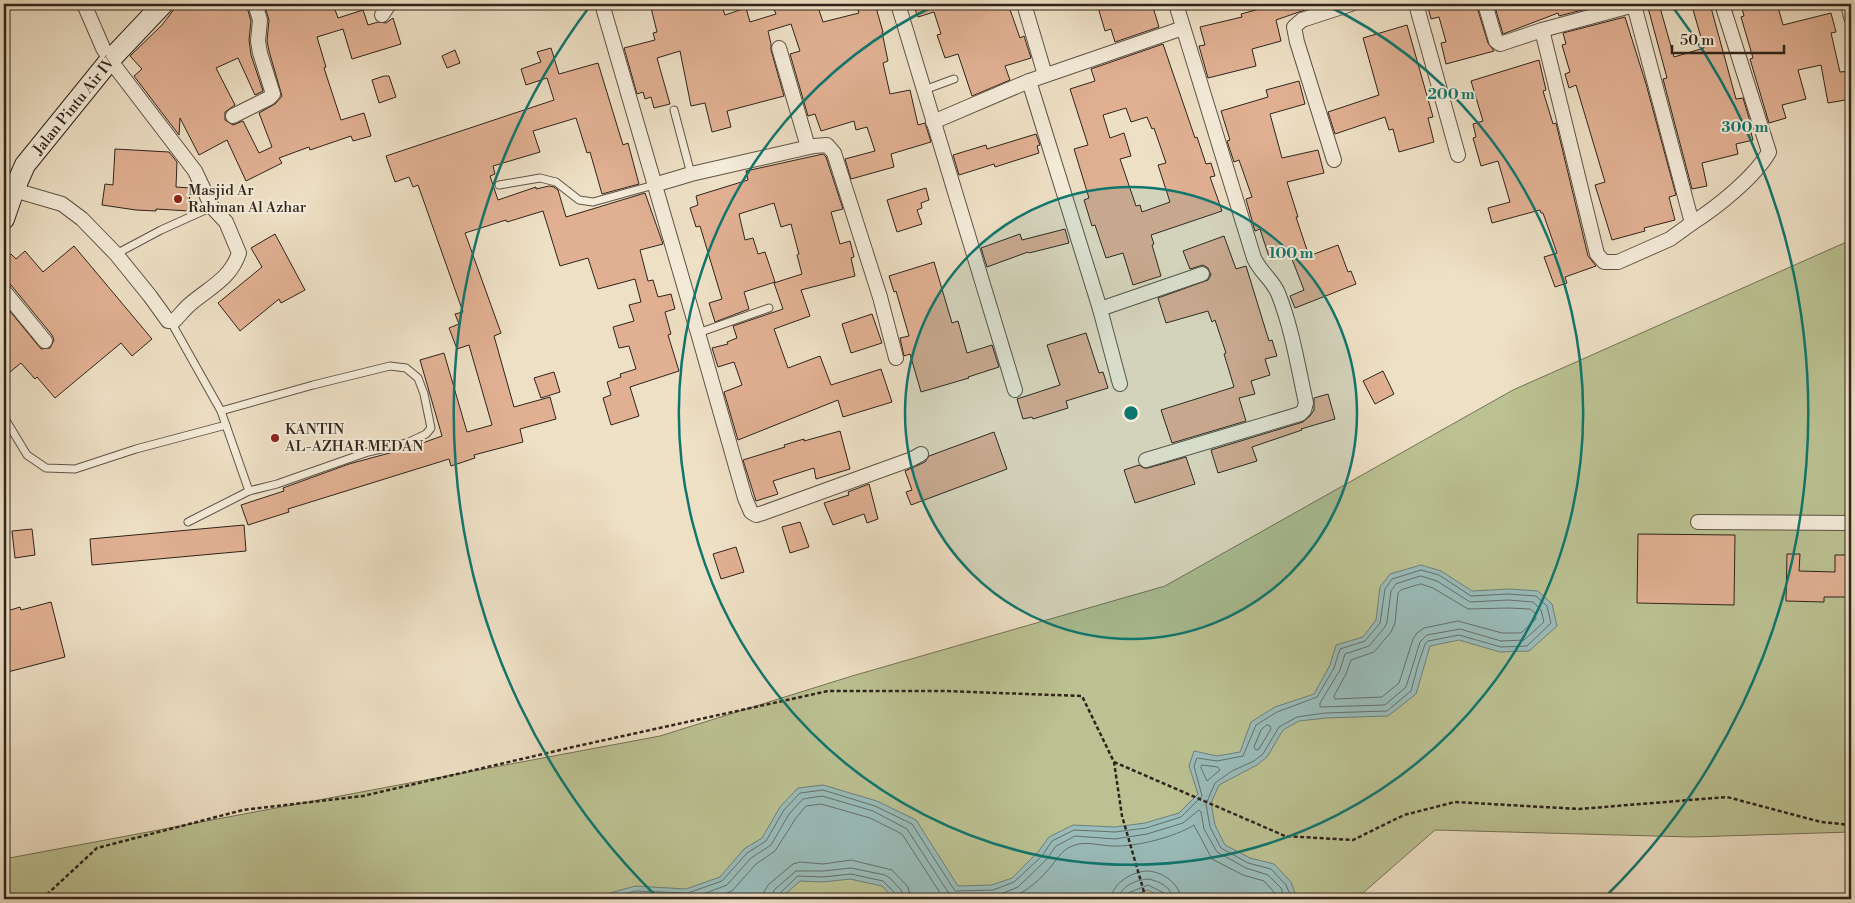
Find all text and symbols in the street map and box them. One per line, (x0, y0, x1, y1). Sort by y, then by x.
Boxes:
scale bar (1672, 22, 1785, 54)
text: 50 m (1680, 31, 1714, 50)
street label: Jalan Pintu Air IV (28, 53, 119, 160)
text: 200 m (1427, 85, 1475, 104)
text: 300 m (1722, 118, 1769, 137)
place label: Masjid Ar Rahman Al Azhar (188, 181, 307, 217)
marker: Masjid Ar Rahman Al Azhar (172, 193, 184, 205)
text: 100 m (1269, 244, 1314, 263)
centre of rings (1122, 404, 1140, 422)
place label: KANTIN AL-AZHAR MEDAN (284, 420, 423, 456)
marker: KANTIN AL-AZHAR MEDAN (269, 432, 281, 444)

